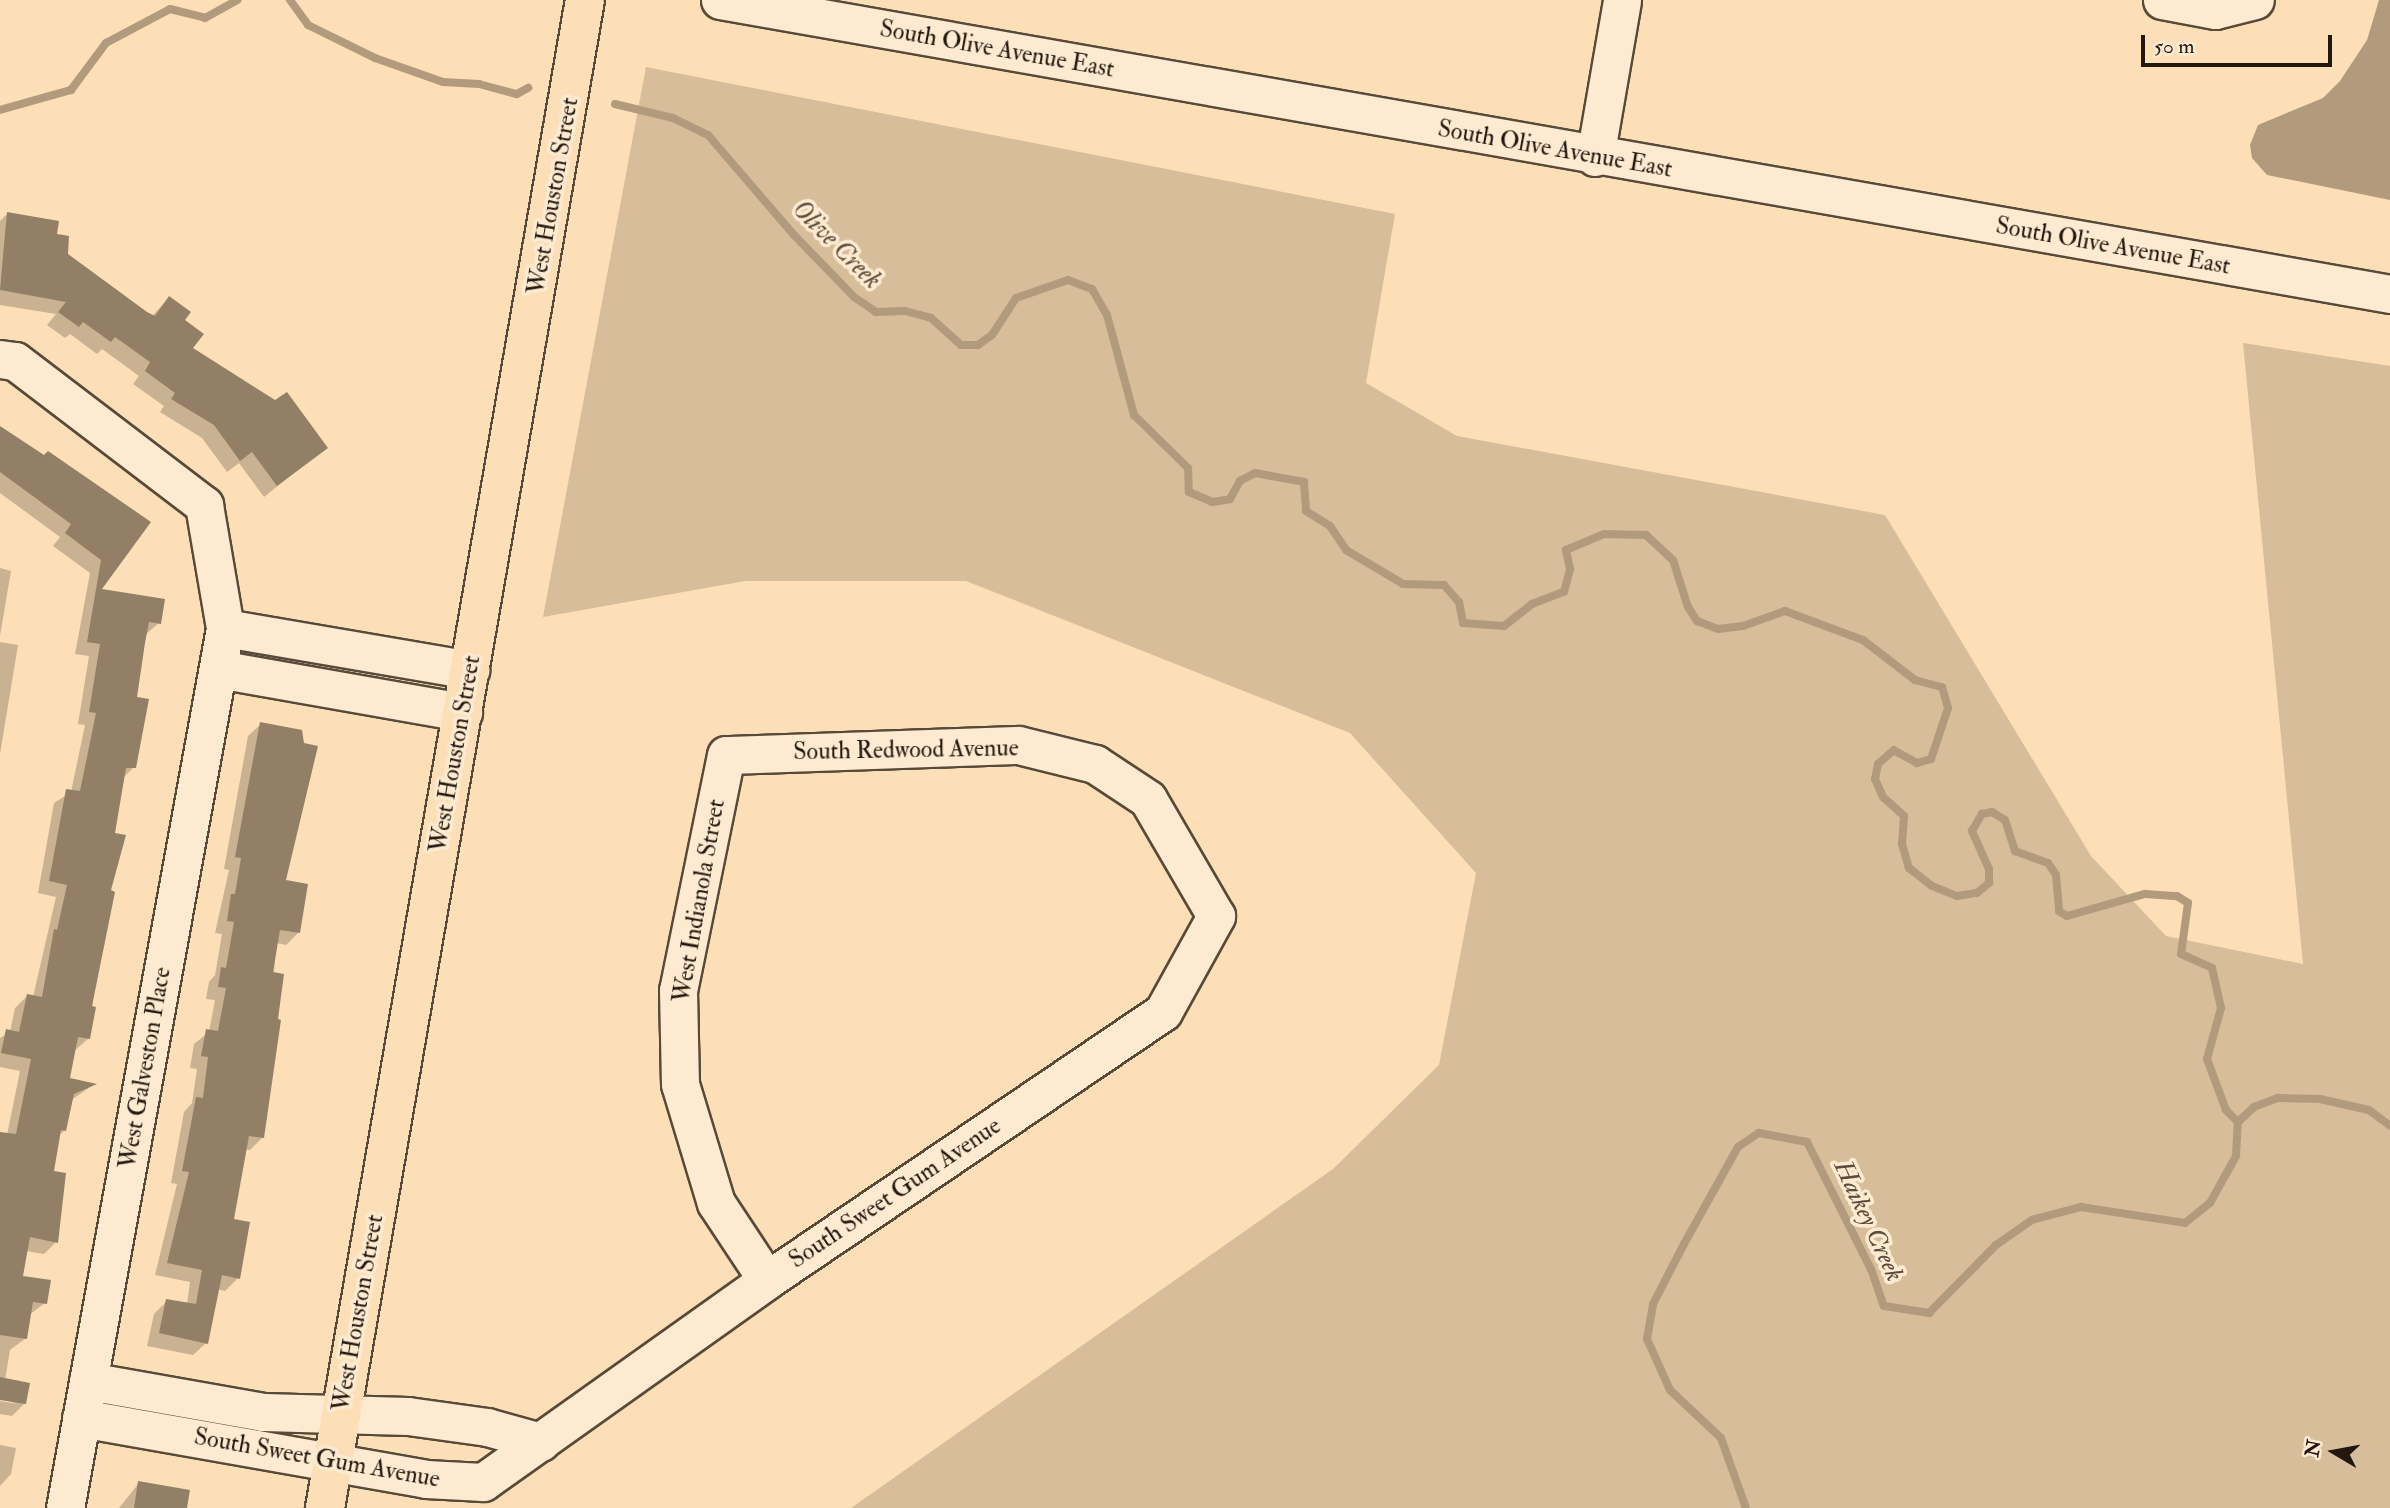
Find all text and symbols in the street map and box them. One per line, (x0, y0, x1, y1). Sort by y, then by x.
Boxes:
street label: South Olive Avenue East (878, 14, 1116, 84)
scale bar (2145, 21, 2336, 65)
text: 50 m (2154, 33, 2195, 60)
street label: West Houston Street (522, 95, 584, 297)
street label: South Olive Avenue East (1436, 114, 1674, 184)
water label: Olive Creek (785, 194, 887, 296)
street label: South Olive Avenue East (1994, 211, 2232, 281)
street label: West Houston Street (424, 653, 486, 855)
street label: South Redwood Avenue (793, 734, 1019, 766)
street label: West Indianola Street (667, 797, 731, 1005)
street label: West Galveston Place (113, 965, 177, 1171)
street label: South Sweet Gum Avenue (784, 1111, 1006, 1275)
water label: Haikey Creek (1826, 1155, 1910, 1287)
street label: West Houston Street (327, 1212, 389, 1414)
north arrow (2299, 1417, 2369, 1487)
street label: South Sweet Gum Avenue (192, 1422, 442, 1494)
text: N (2300, 1438, 2327, 1459)

